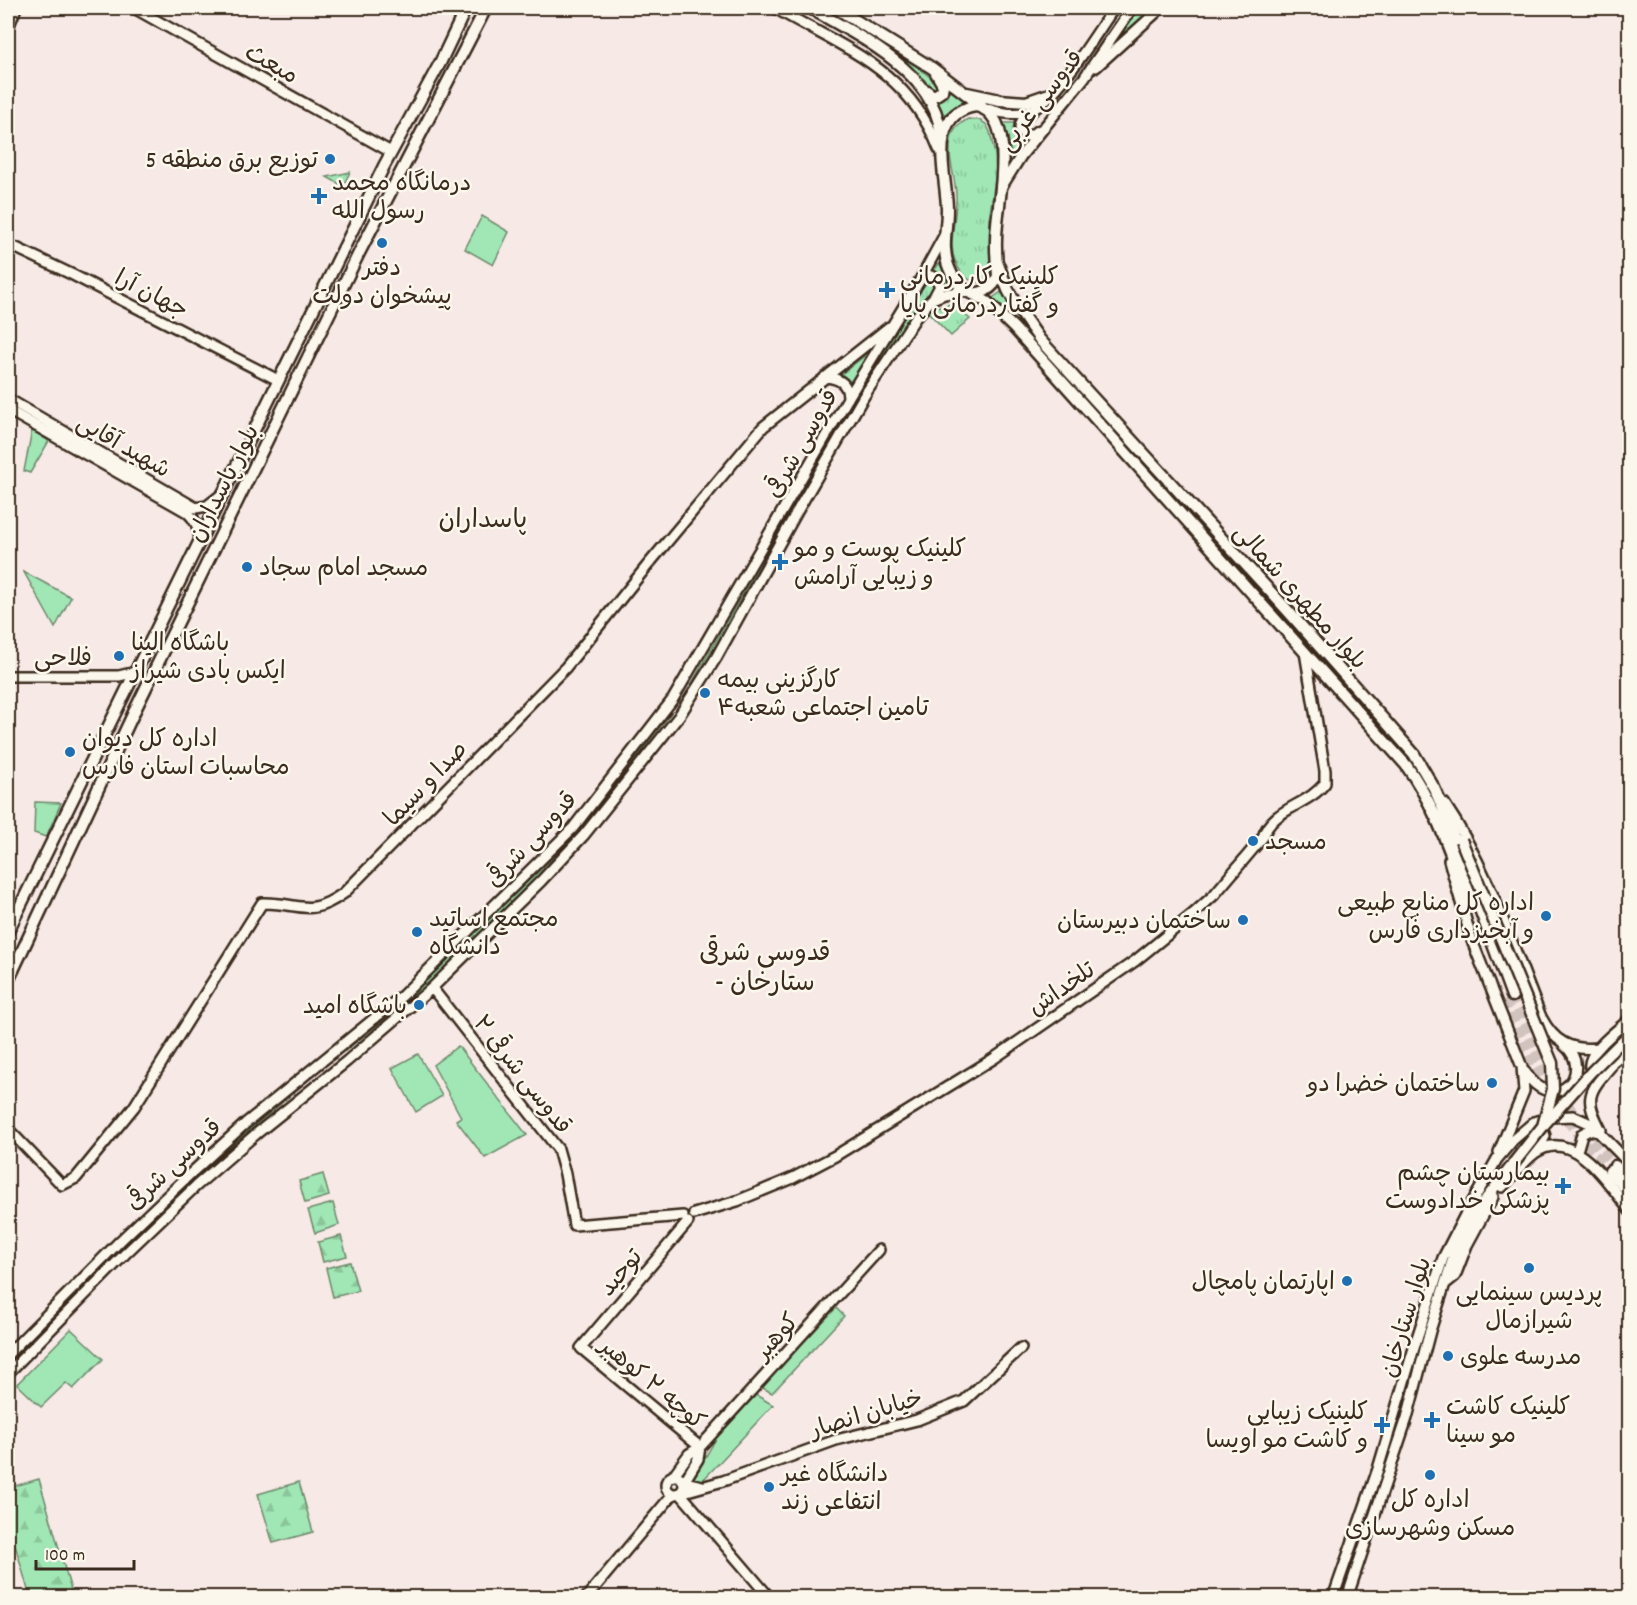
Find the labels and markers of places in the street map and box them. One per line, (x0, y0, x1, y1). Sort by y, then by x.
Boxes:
place label: توزیع برق منطقه 5 (145, 145, 319, 179)
marker: توزیع برق منطقه 5 (323, 152, 337, 166)
place label: درمانگاه محمد رسول الله (332, 168, 471, 230)
marker: درمانگاه محمد رسول الله (310, 187, 328, 205)
marker: دفتر پیشخوان دولت (375, 236, 389, 250)
place label: دفتر پیشخوان دولت (312, 253, 452, 315)
place label: کلینیک کاردرمانی و گفتاردرمانی پایا (900, 262, 1059, 324)
marker: کلینیک کاردرمانی و گفتاردرمانی پایا (878, 281, 896, 299)
place label: کلینیک پوست و مو و زیبایی آرامش (792, 534, 966, 596)
place label: مسجد امام سجاد (259, 553, 428, 587)
marker: کلینیک پوست و مو و زیبایی آرامش (771, 553, 789, 571)
marker: مسجد امام سجاد (240, 560, 254, 574)
place label: باشگاه الینا ایکس بادی شیراز (129, 628, 286, 690)
marker: باشگاه الینا ایکس بادی شیراز (112, 649, 126, 663)
place label: کارگزینی بیمه تامین اجتماعی شعبه۴ (717, 665, 930, 727)
marker: کارگزینی بیمه تامین اجتماعی شعبه۴ (698, 686, 712, 700)
place label: اداره کل دیوان محاسبات استان فارس (82, 724, 290, 786)
marker: اداره کل دیوان محاسبات استان فارس (63, 745, 77, 759)
place label: مسجد (1265, 827, 1327, 861)
marker: مسجد (1246, 834, 1260, 848)
place label: اداره کل منابع طبیعى و آبخیزدارى فارس (1337, 888, 1534, 950)
place label: مجتمع اساتید دانشگاه (429, 904, 559, 966)
place label: ساختمان دبیرستان (1057, 906, 1231, 940)
marker: اداره کل منابع طبیعى و آبخیزدارى فارس (1539, 909, 1553, 923)
marker: ساختمان دبیرستان (1236, 913, 1250, 927)
marker: مجتمع اساتید دانشگاه (410, 925, 424, 939)
place label: باشگاه امید (303, 991, 407, 1025)
marker: باشگاه امید (412, 998, 426, 1012)
place label: ساختمان خضرا دو (1305, 1069, 1480, 1103)
marker: ساختمان خضرا دو (1485, 1076, 1499, 1090)
place label: بیمارستان چشم پزشکی خدادوست (1385, 1158, 1550, 1220)
marker: بیمارستان چشم پزشکی خدادوست (1554, 1177, 1572, 1195)
marker: پردیس سینمایی شیرازمال (1522, 1261, 1536, 1275)
place label: اپارتمان پامچال (1192, 1267, 1335, 1301)
marker: اپارتمان پامچال (1340, 1274, 1354, 1288)
place label: پردیس سینمایی شیرازمال (1456, 1278, 1602, 1340)
place label: مدرسه علوی (1460, 1342, 1581, 1376)
marker: مدرسه علوی (1441, 1349, 1455, 1363)
place label: کلینیک کاشت مو سینا (1446, 1392, 1570, 1454)
place label: کلینیک زیبایی و کاشت مو اویسا (1206, 1397, 1368, 1459)
marker: کلینیک کاشت مو سینا (1423, 1411, 1441, 1429)
marker: کلینیک زیبایی و کاشت مو اویسا (1373, 1416, 1391, 1434)
place label: دانشگاه غیر انتفاعی زند (779, 1459, 888, 1521)
marker: اداره کل مسکن وشهرسازی (1423, 1468, 1437, 1482)
marker: دانشگاه غیر انتفاعی زند (762, 1480, 776, 1494)
place label: اداره کل مسکن وشهرسازی (1345, 1485, 1515, 1547)

